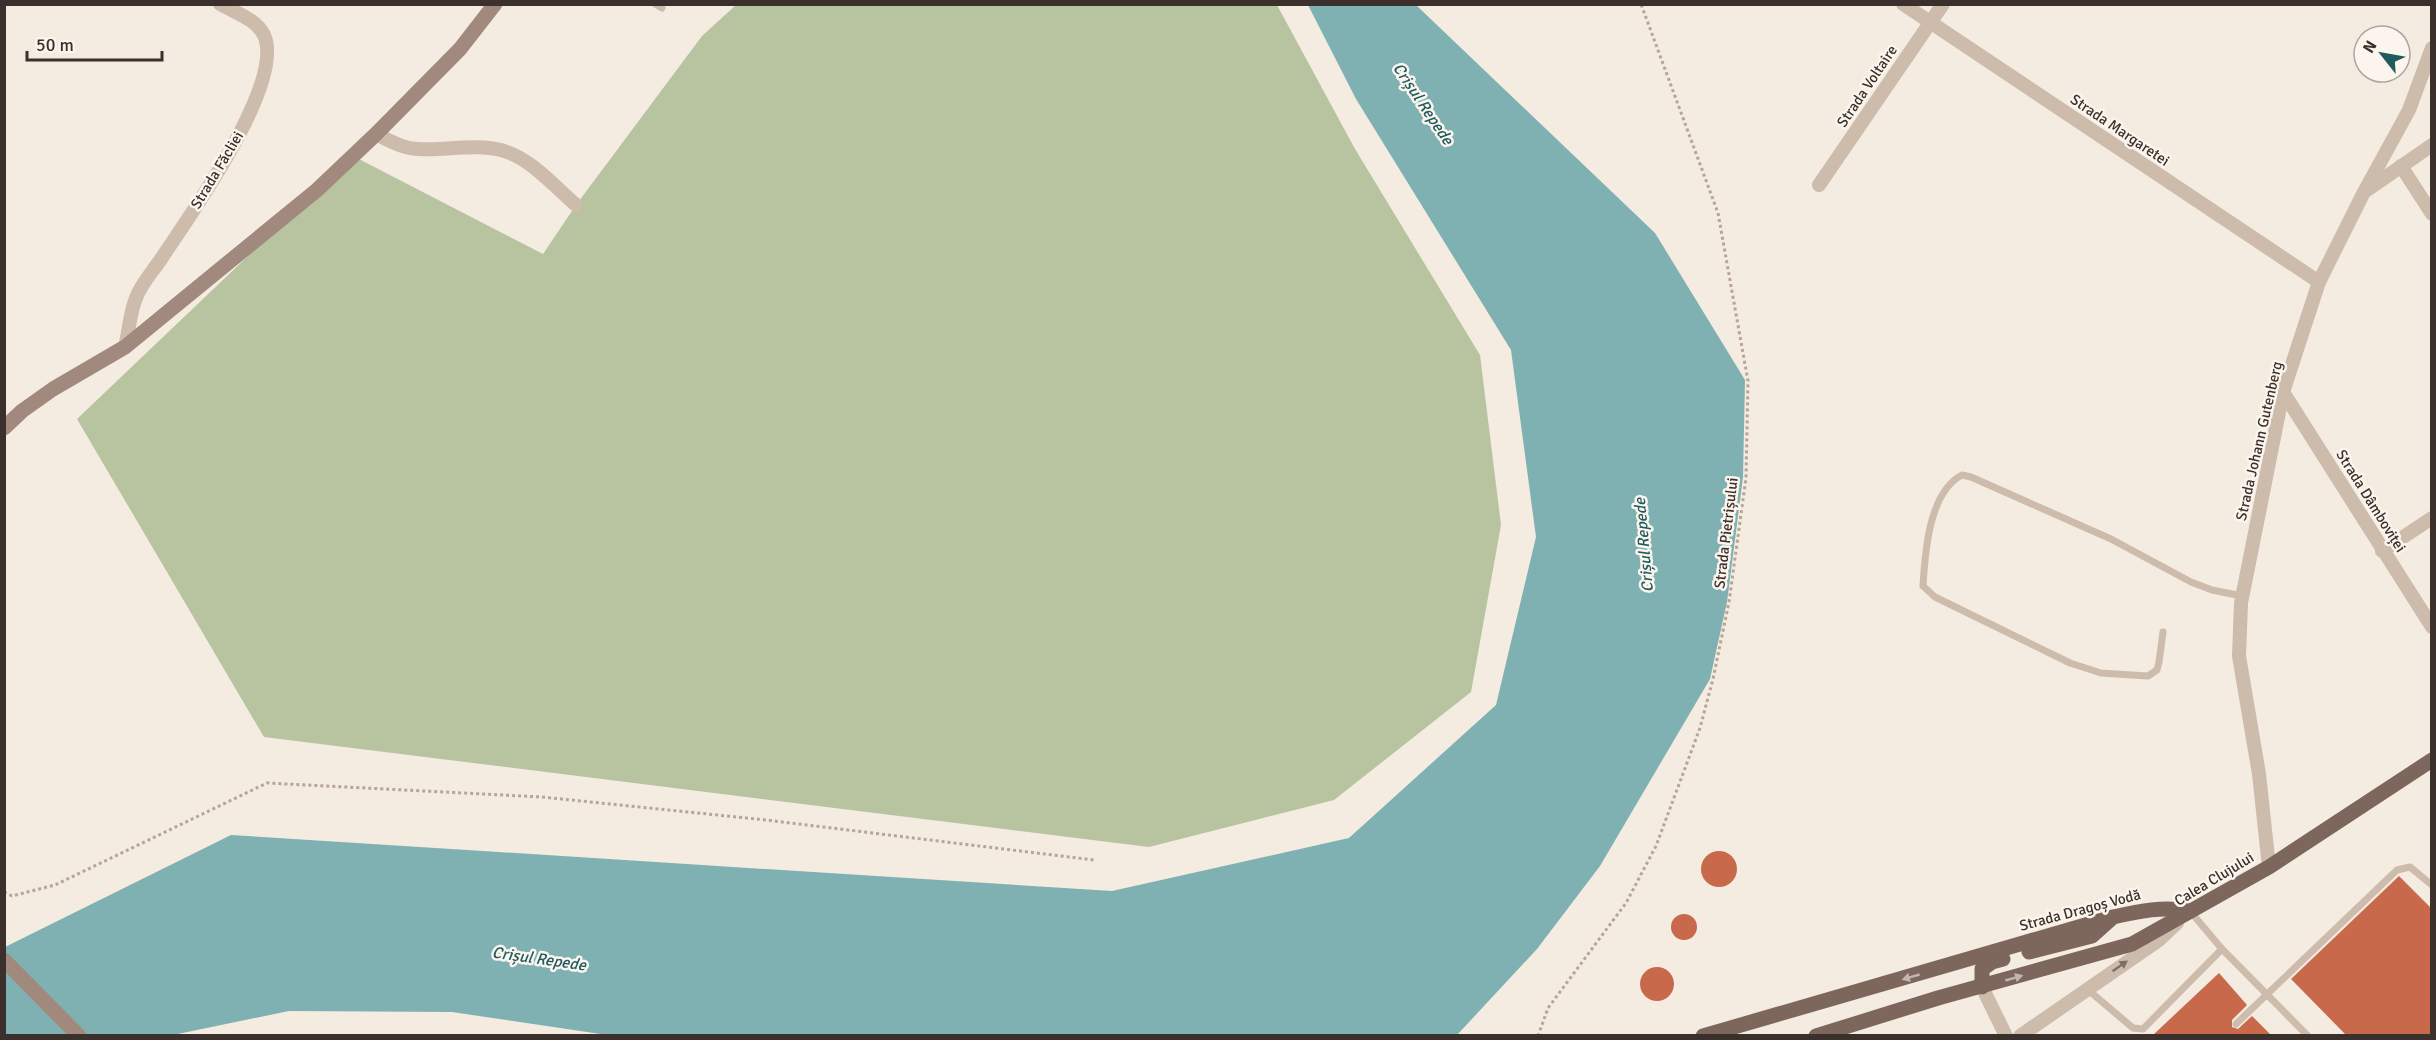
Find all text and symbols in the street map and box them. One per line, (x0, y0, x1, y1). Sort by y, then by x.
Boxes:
scale bar (27, 24, 162, 62)
north arrow (2352, 24, 2412, 84)
text: 50 m (36, 34, 74, 56)
text: N (2359, 37, 2381, 57)
street label: Strada Voltaire (1833, 42, 1901, 130)
water label: Crișul Repede (1388, 59, 1458, 150)
street label: Strada Margaretei (2067, 90, 2173, 170)
street label: Strada Făcliei (187, 128, 247, 212)
street label: Strada Johann Gutenberg (2232, 360, 2286, 522)
street label: Strada Dâmboviței (2331, 446, 2410, 556)
street label: Strada Pietrișului (1710, 476, 1742, 590)
water label: Crișul Repede (1630, 496, 1658, 593)
street label: Calea Clujului (2171, 848, 2257, 910)
street label: Strada Dragoș Vodă (2017, 885, 2143, 935)
water label: Crișul Repede (491, 943, 588, 976)
one-way arrow (2112, 961, 2128, 972)
one-way arrow (2005, 972, 2023, 982)
one-way arrow (1902, 973, 1920, 982)

